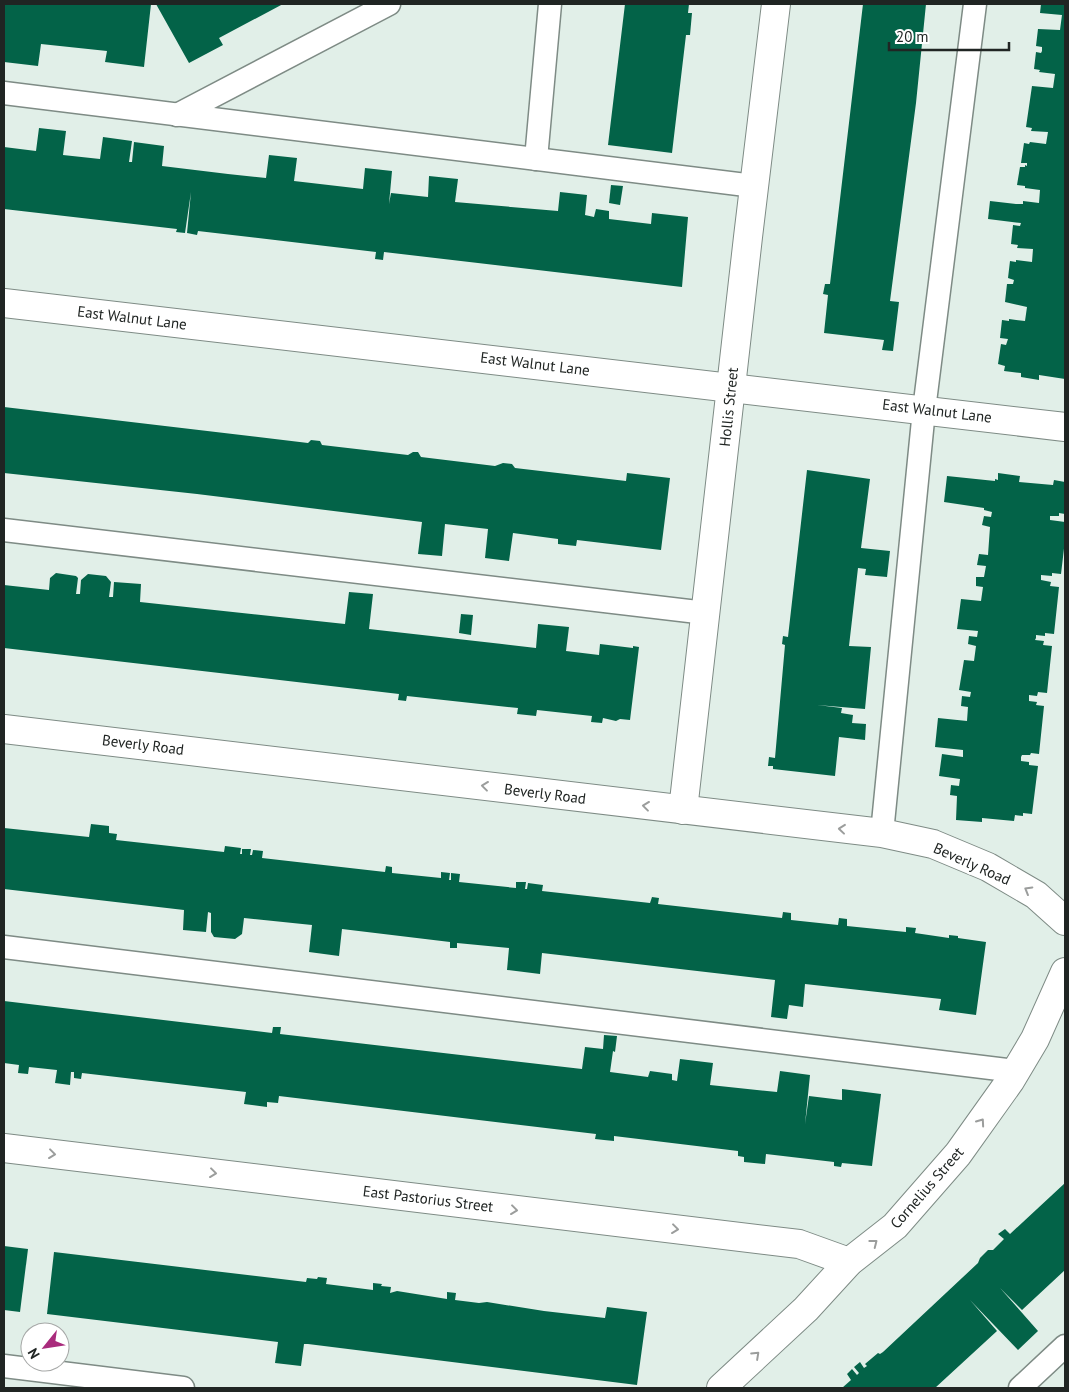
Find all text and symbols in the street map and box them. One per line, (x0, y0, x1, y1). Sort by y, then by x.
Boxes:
scale bar (889, 20, 1009, 52)
text: 20 m (896, 27, 929, 46)
street label: East Walnut Lane (76, 301, 188, 334)
street label: East Walnut Lane (479, 347, 591, 380)
street label: Hollis Street (715, 366, 742, 447)
street label: East Walnut Lane (881, 394, 993, 427)
street label: Beverly Road (101, 730, 185, 759)
street label: Beverly Road (503, 779, 587, 808)
one-way arrow (480, 781, 488, 792)
one-way arrow (642, 801, 650, 812)
one-way arrow (838, 824, 846, 835)
street label: Beverly Road (931, 838, 1014, 889)
one-way arrow (1024, 886, 1033, 896)
one-way arrow (975, 1118, 984, 1128)
street label: Cornelius Street (886, 1143, 967, 1232)
one-way arrow (48, 1148, 56, 1159)
one-way arrow (210, 1167, 218, 1178)
street label: East Pastorius Street (362, 1181, 494, 1216)
one-way arrow (509, 1204, 518, 1214)
one-way arrow (671, 1223, 679, 1234)
one-way arrow (868, 1240, 877, 1249)
north arrow (20, 1322, 70, 1372)
text: N (24, 1345, 44, 1362)
one-way arrow (751, 1352, 760, 1361)

